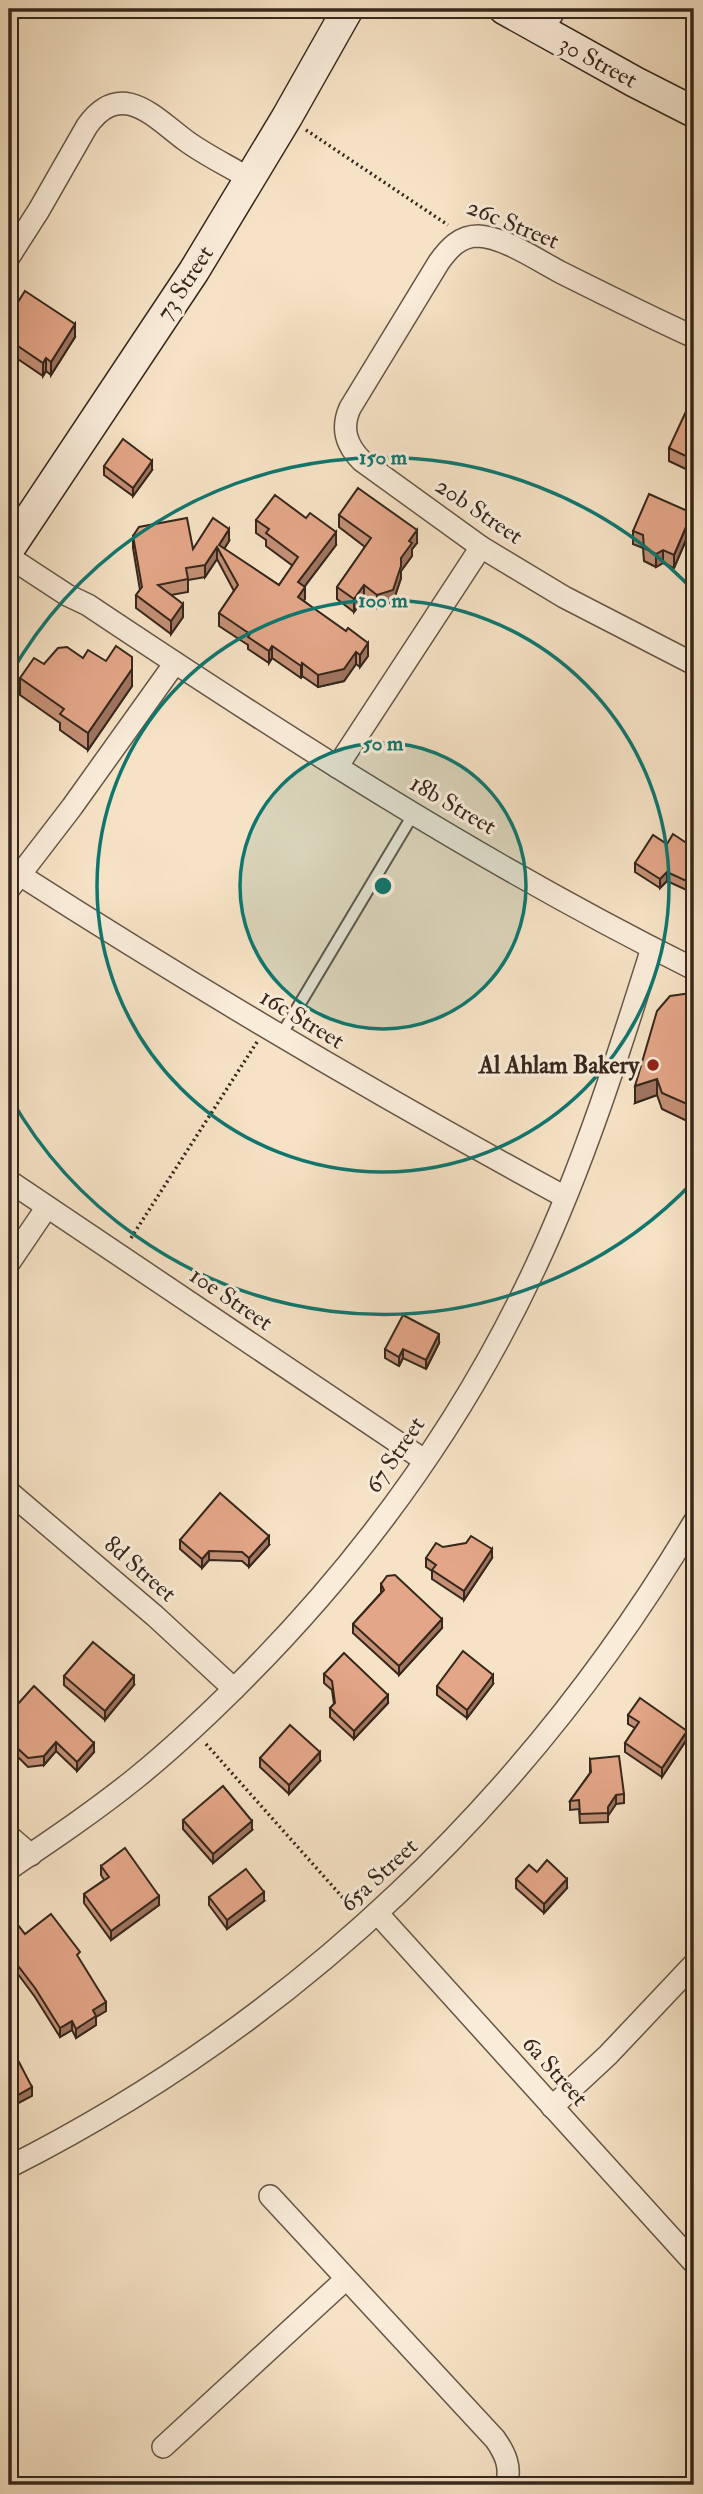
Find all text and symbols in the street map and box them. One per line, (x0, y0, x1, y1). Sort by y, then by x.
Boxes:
street label: 30 Street (553, 28, 643, 96)
street label: 26c Street (462, 191, 564, 257)
street label: 73 Street (149, 240, 221, 326)
text: 150 m (359, 444, 408, 471)
street label: 20b Street (429, 470, 529, 552)
text: 100 m (358, 587, 409, 614)
text: 50 m (363, 730, 404, 757)
street label: 18b Street (404, 768, 502, 842)
centre of rings (371, 874, 395, 898)
street label: 16c Street (254, 982, 350, 1056)
place label: Al Ahlam Bakery (478, 1050, 640, 1081)
marker: Al Ahlam Bakery (645, 1057, 661, 1073)
street label: 10e Street (184, 1260, 279, 1338)
street label: 67 Street (358, 1411, 432, 1499)
street label: 8d Street (97, 1529, 183, 1609)
street label: 65a Street (334, 1831, 425, 1919)
street label: 6a Street (515, 2029, 595, 2113)

